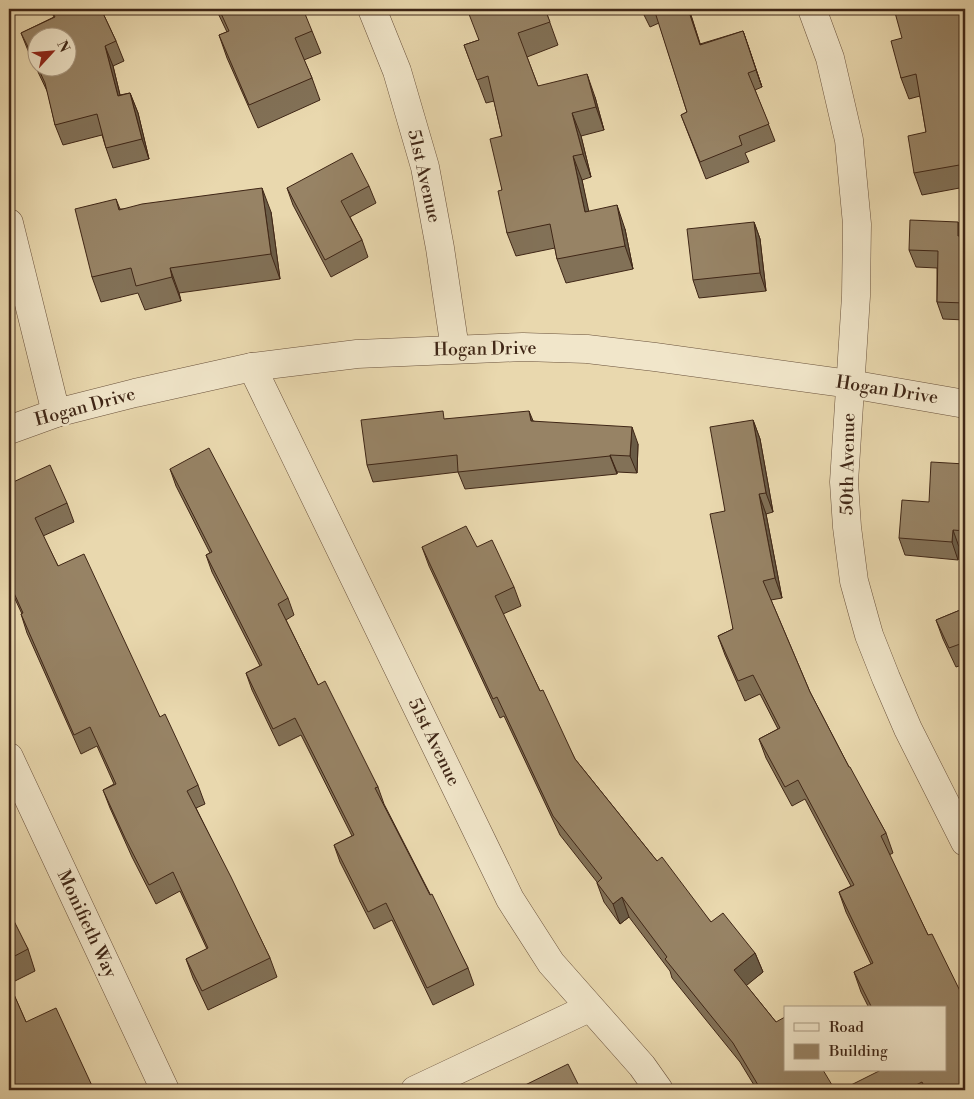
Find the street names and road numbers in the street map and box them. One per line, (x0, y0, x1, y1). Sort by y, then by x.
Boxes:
street label: 51st Avenue (402, 127, 446, 225)
street label: Hogan Drive (433, 337, 537, 361)
street label: Hogan Drive (834, 371, 940, 409)
street label: Hogan Drive (32, 383, 138, 431)
street label: 50th Avenue (836, 413, 860, 515)
street label: 51st Avenue (403, 694, 465, 790)
street label: Monifieth Way (52, 866, 122, 982)

